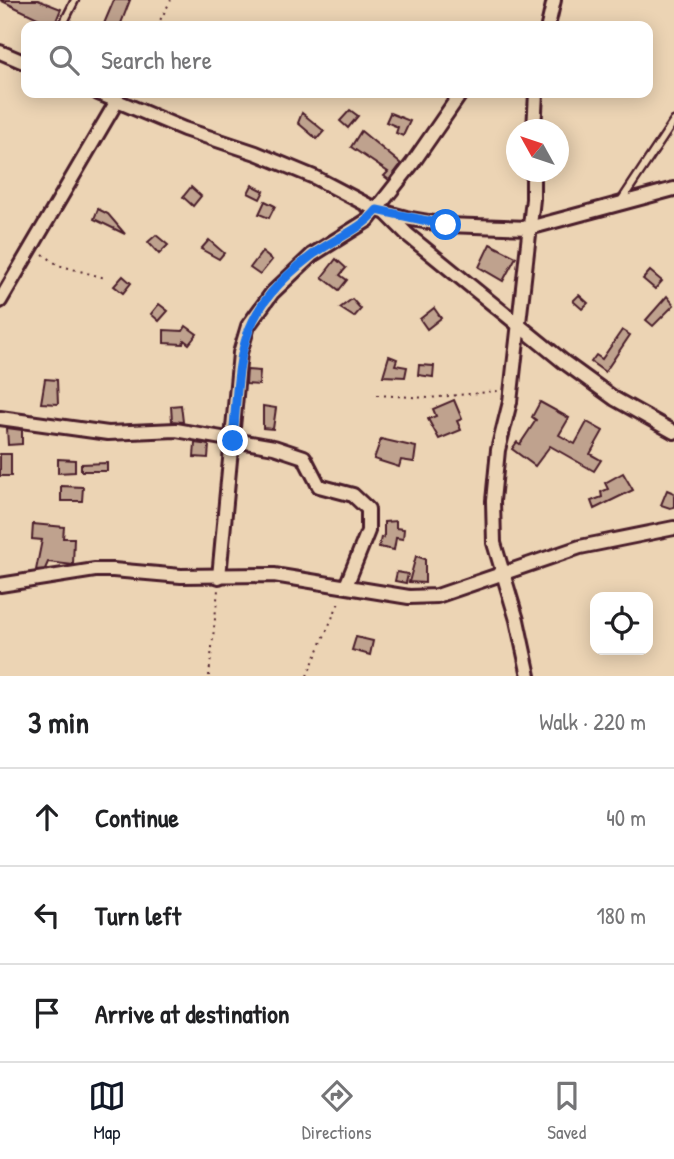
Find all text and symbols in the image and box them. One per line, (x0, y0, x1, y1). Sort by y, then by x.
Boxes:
search box (21, 21, 653, 98)
icon: search (45, 41, 83, 79)
text: Search here (101, 42, 212, 77)
north arrow (506, 119, 569, 182)
route start (430, 209, 461, 240)
route end (217, 425, 248, 456)
map controls (590, 592, 653, 655)
button: locate (590, 592, 653, 655)
text: 3 min (28, 702, 89, 742)
text: Walk · 220 m (539, 706, 646, 737)
icon: ahead (28, 798, 66, 836)
text: Continue (95, 800, 179, 835)
text: 40 m (606, 802, 646, 833)
icon: left (28, 896, 66, 934)
text: Turn left (95, 898, 181, 933)
text: 180 m (596, 900, 646, 931)
icon: arrive (28, 994, 66, 1032)
text: Arrive at destination (95, 996, 290, 1031)
tab: Map (88, 1077, 126, 1145)
tab: Directions (302, 1077, 372, 1145)
tab: Saved (547, 1077, 586, 1145)

